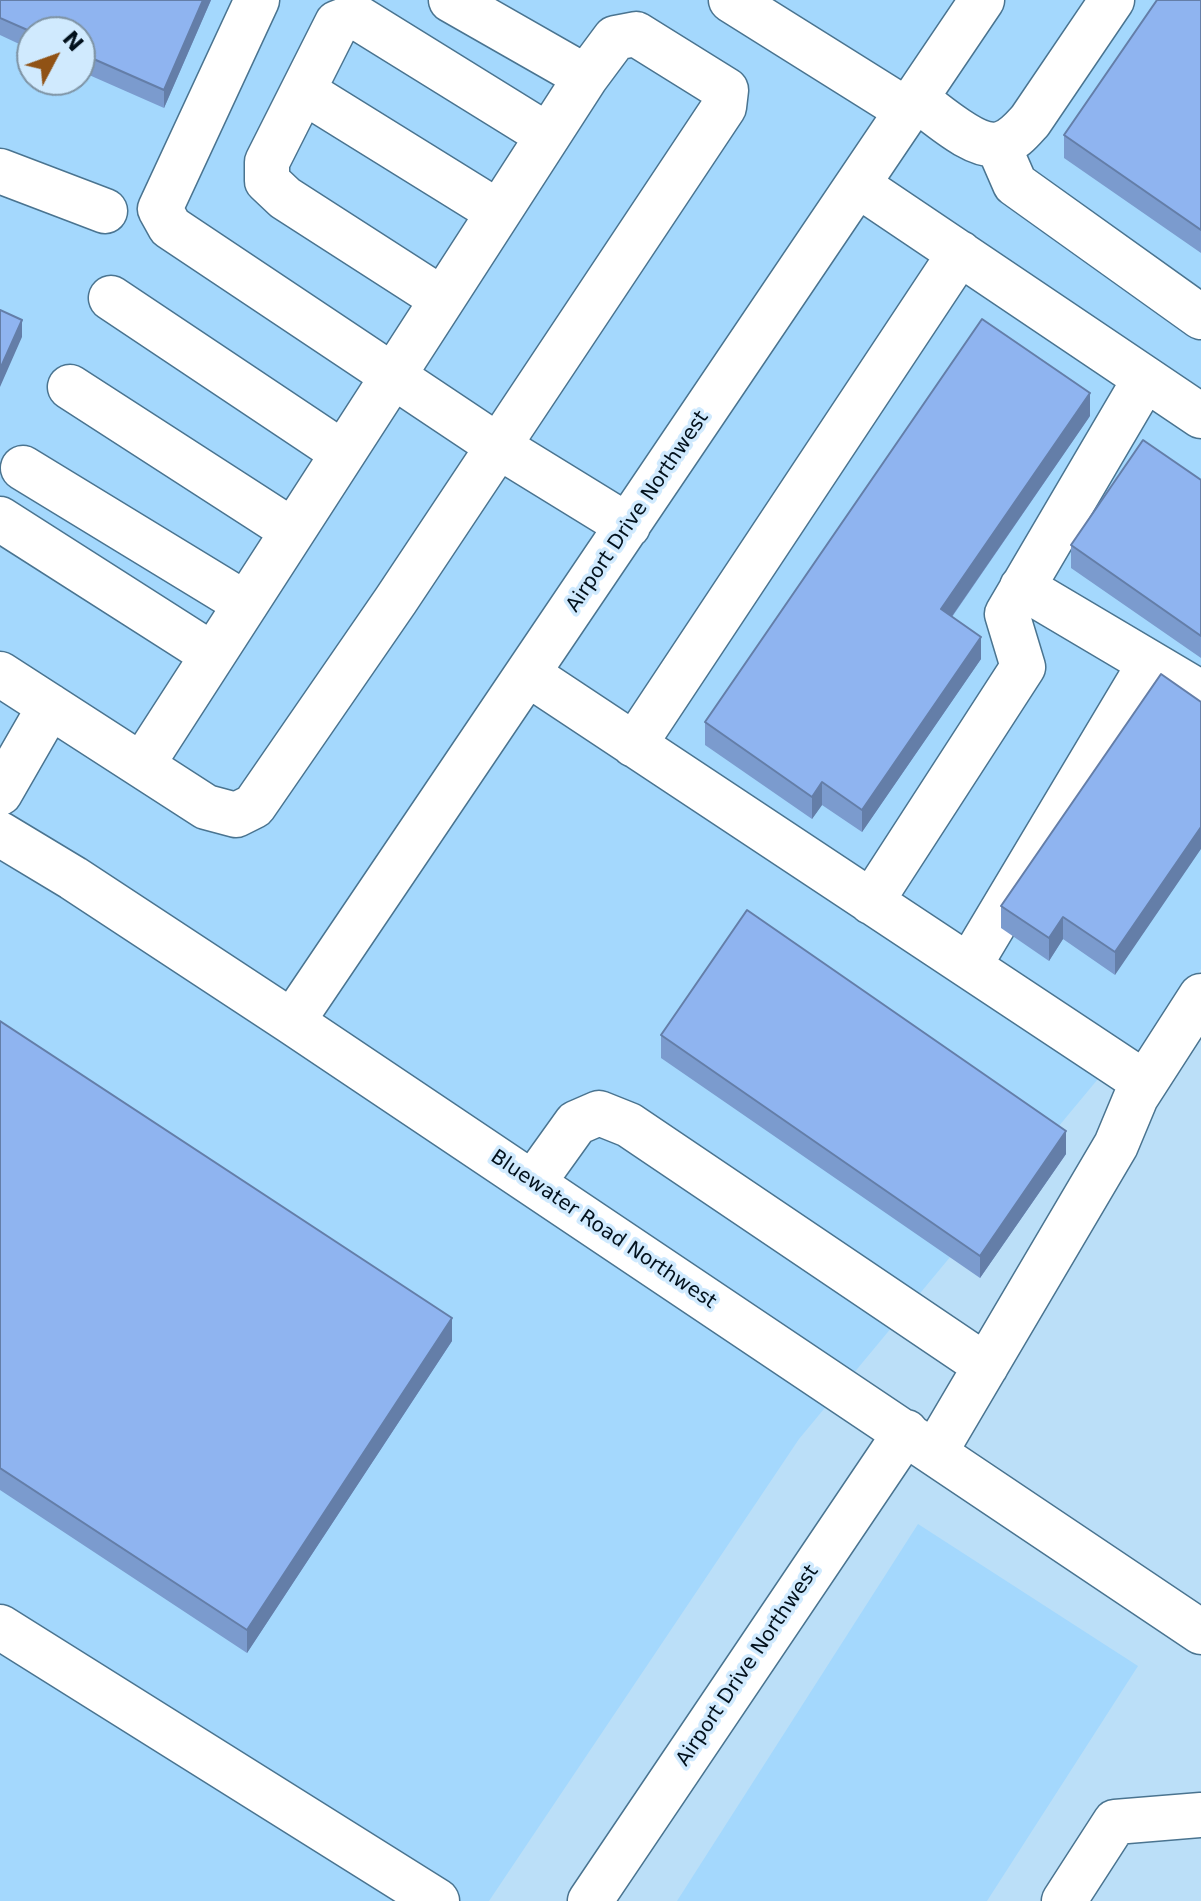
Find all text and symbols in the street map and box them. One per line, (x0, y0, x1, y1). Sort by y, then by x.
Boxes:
north arrow (16, 16, 96, 96)
text: N (57, 26, 88, 56)
street label: Airport Drive Northwest (562, 407, 714, 617)
street label: Bluewater Road Northwest (486, 1145, 720, 1315)
street label: Airport Drive Northwest (672, 1561, 824, 1771)

